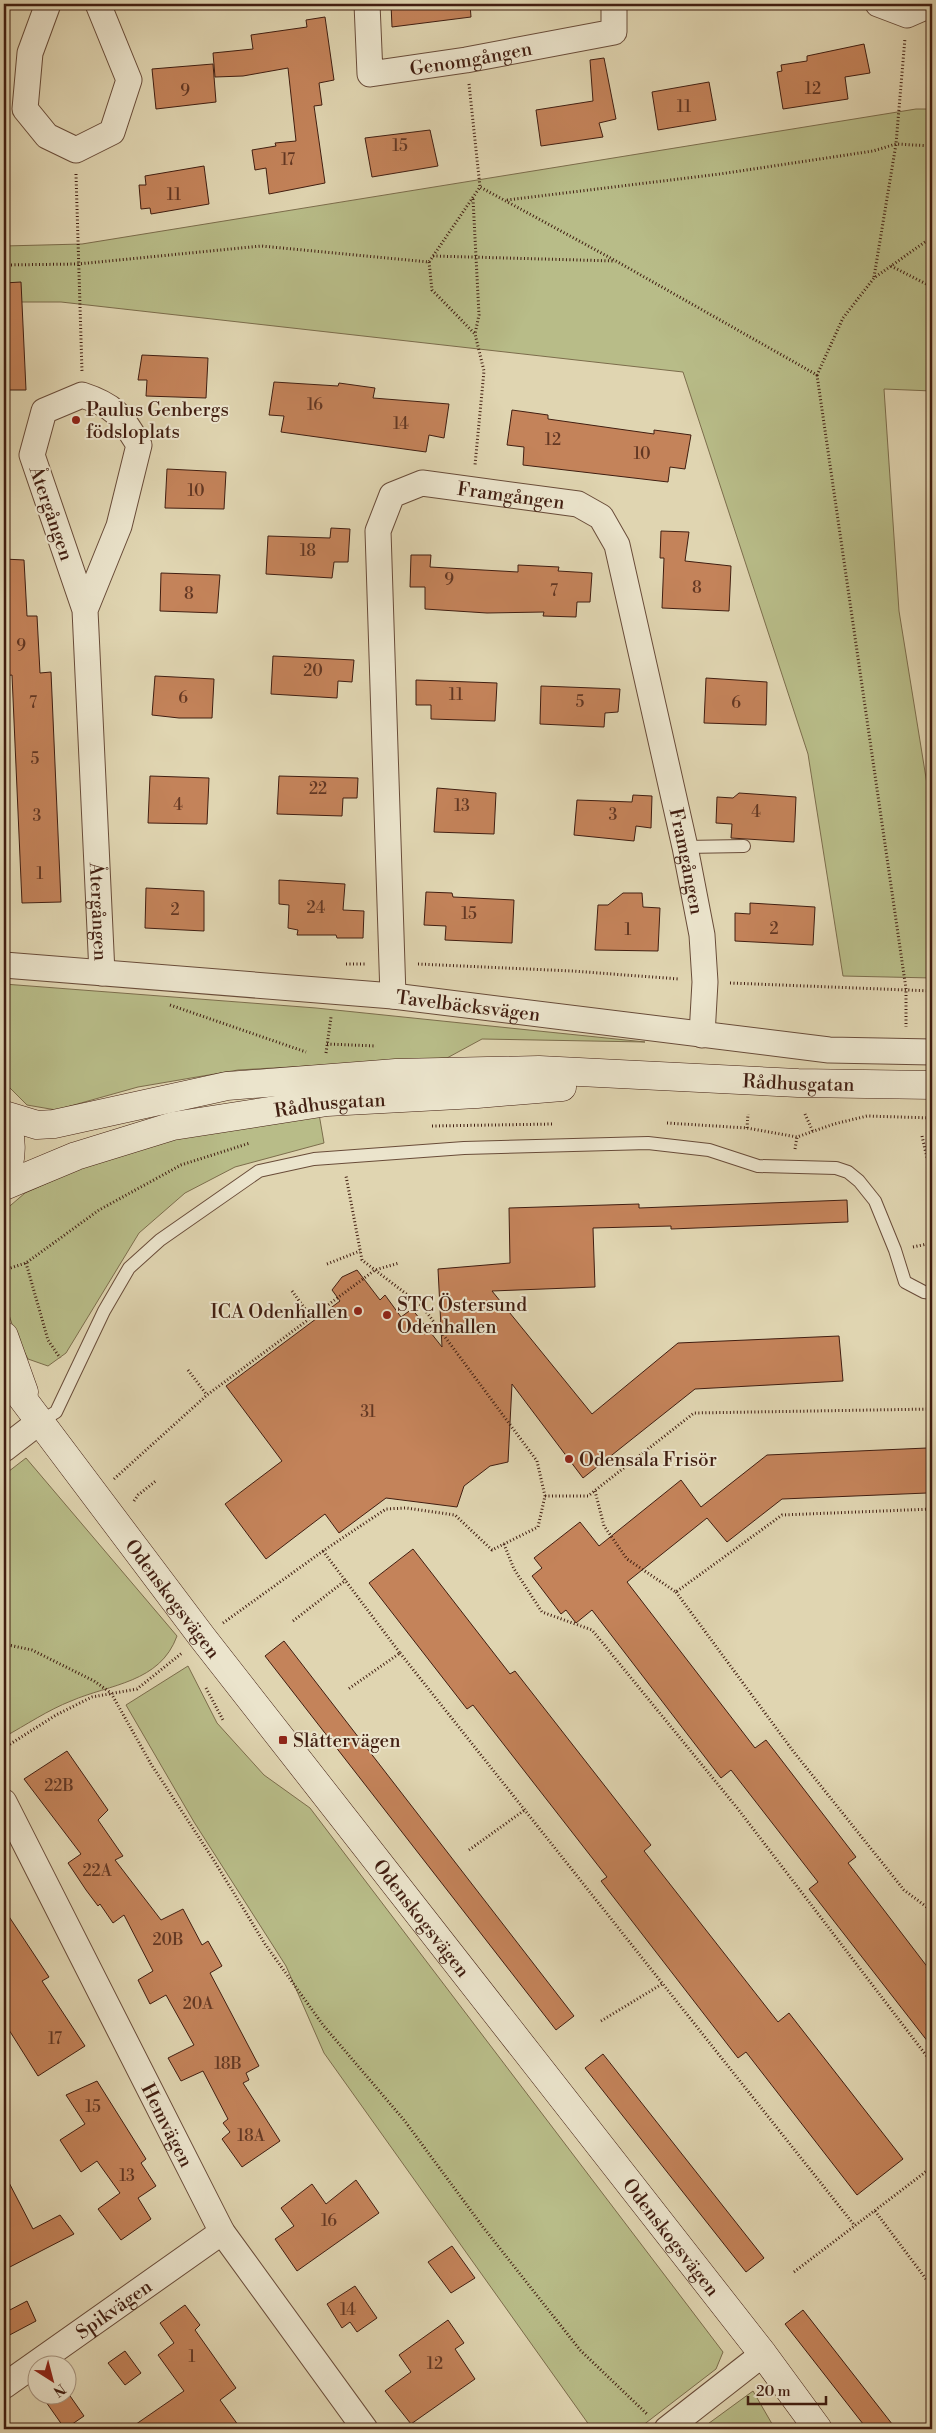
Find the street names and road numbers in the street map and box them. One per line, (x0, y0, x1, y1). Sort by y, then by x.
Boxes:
street label: Genomgången (408, 37, 534, 81)
street label: Återgången (23, 462, 79, 564)
street label: Framgången (456, 477, 566, 515)
street label: Framgången (664, 806, 709, 916)
street label: Återgången (84, 861, 112, 961)
street label: Tavelbäcksvägen (395, 985, 542, 1027)
street label: Rådhusgatan (742, 1069, 855, 1097)
street label: Rådhusgatan (273, 1088, 386, 1123)
street label: Odenskogsvägen (119, 1535, 225, 1664)
street label: Odenskogsvägen (367, 1855, 475, 1983)
street label: Hemvägen (136, 2079, 198, 2171)
street label: Odenskogsvägen (617, 2174, 724, 2301)
street label: Spikvägen (71, 2274, 157, 2345)

